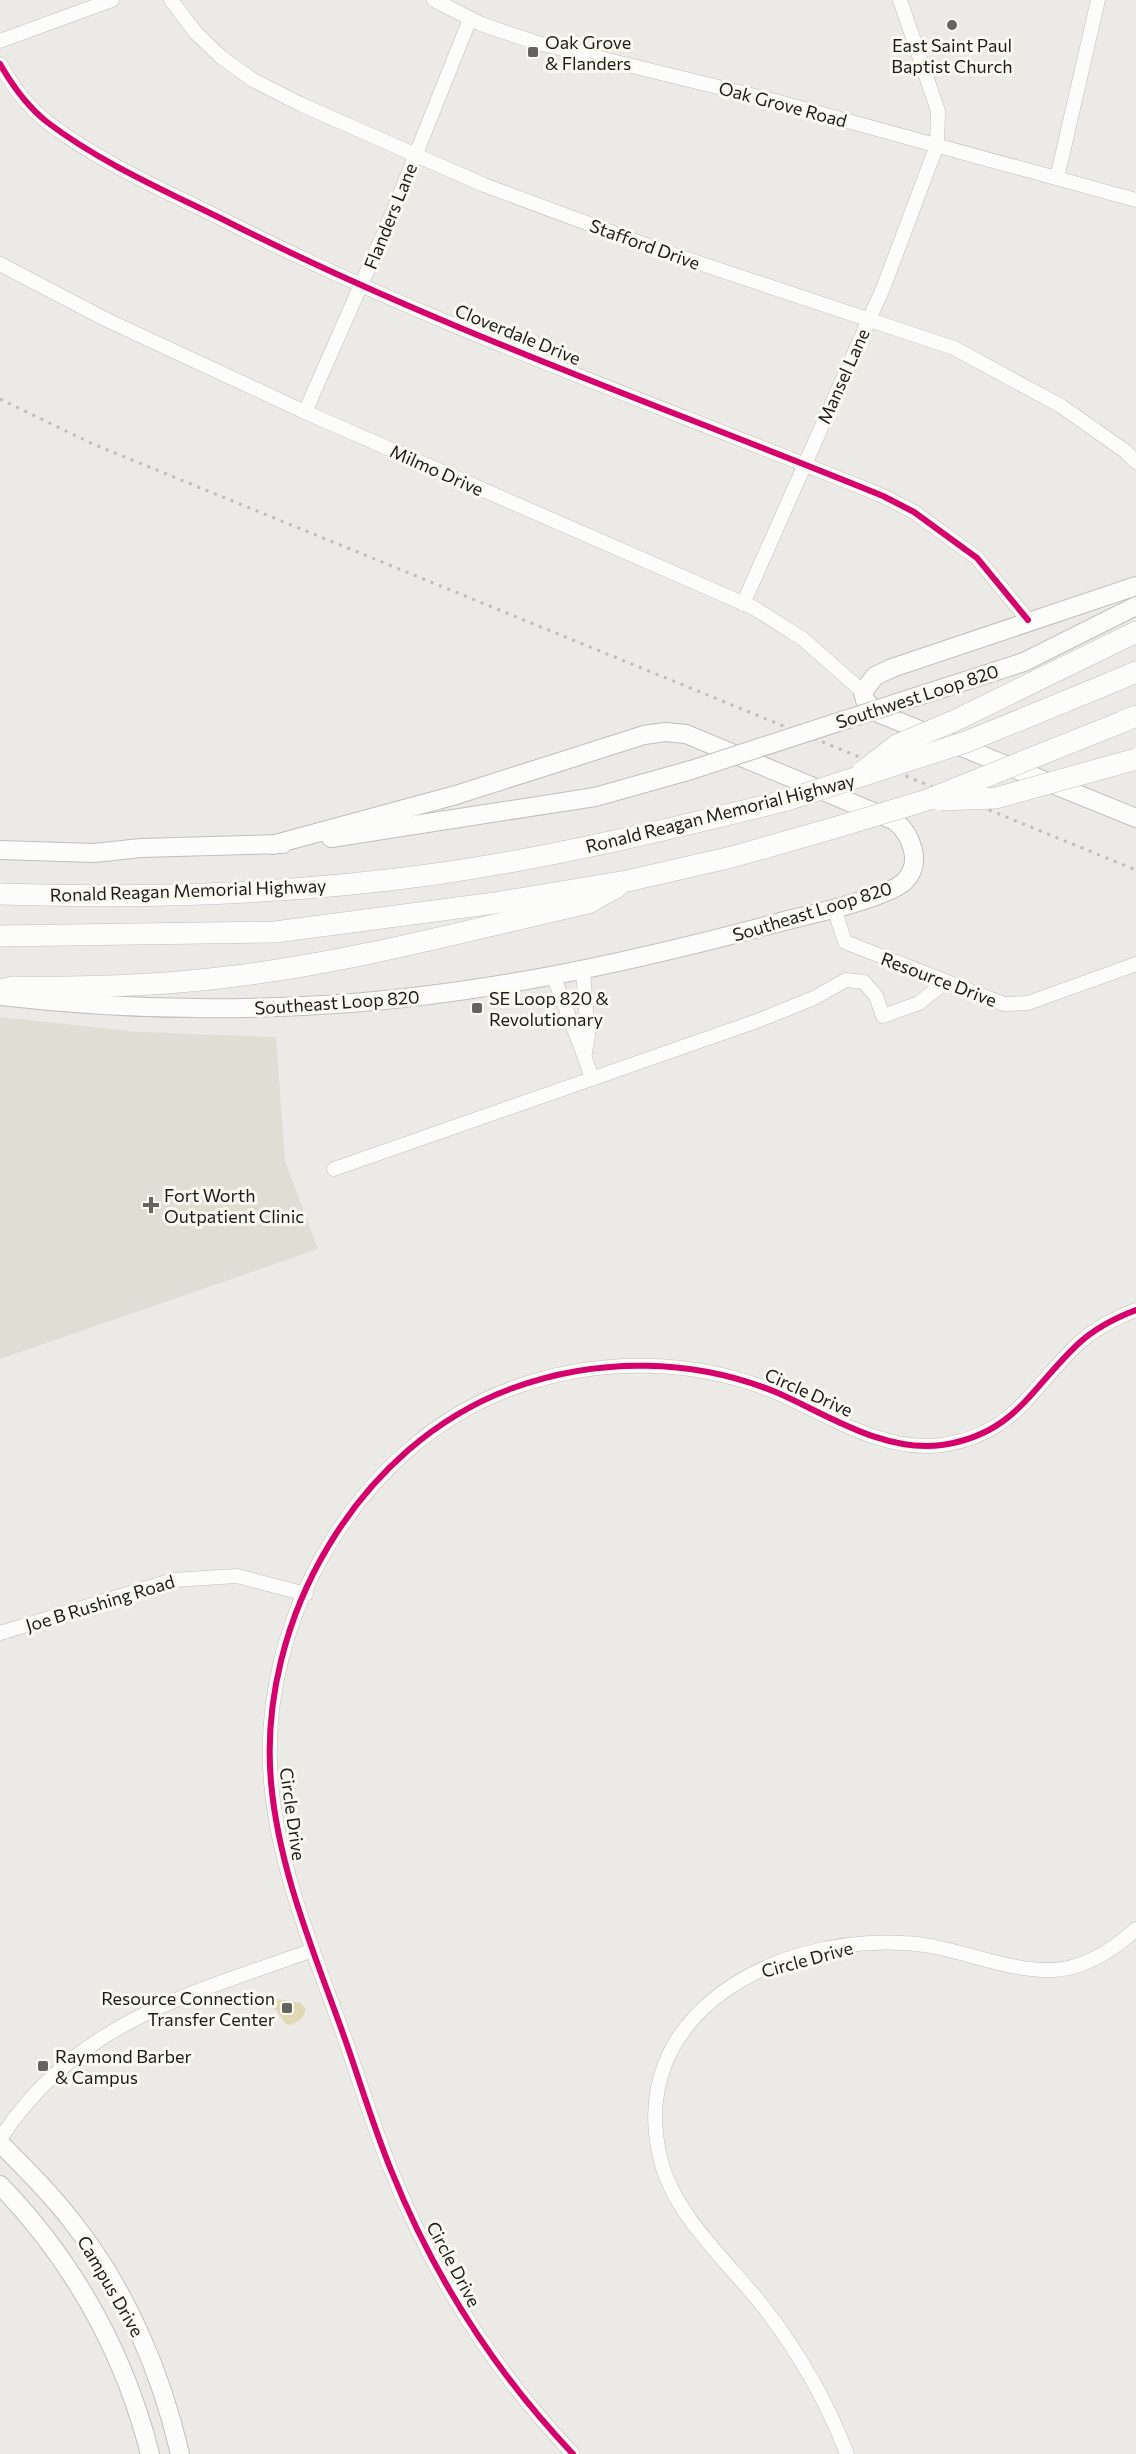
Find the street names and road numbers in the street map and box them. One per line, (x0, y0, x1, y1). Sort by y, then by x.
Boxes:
street label: Oak Grove Road (717, 76, 849, 132)
street label: Flanders Lane (359, 160, 421, 272)
street label: Stafford Drive (587, 214, 703, 274)
street label: Cloverdale Drive (452, 299, 584, 369)
street label: Mansel Lane (812, 325, 874, 427)
street label: Milmo Drive (387, 440, 487, 500)
street label: Southwest Loop 820 (833, 659, 1001, 733)
street label: Ronald Reagan Memorial Highway (583, 769, 857, 857)
street label: Ronald Reagan Memorial Highway (49, 874, 327, 906)
street label: Southeast Loop 820 (730, 876, 894, 946)
street label: Resource Drive (878, 947, 1000, 1011)
street label: Southeast Loop 820 (254, 985, 420, 1019)
street label: Circle Drive (762, 1363, 856, 1421)
street label: Joe B Rushing Road (23, 1570, 177, 1636)
street label: Circle Drive (276, 1766, 310, 1862)
street label: Circle Drive (759, 1936, 855, 1982)
street label: Circle Drive (422, 2217, 486, 2311)
street label: Campus Drive (73, 2231, 149, 2341)

